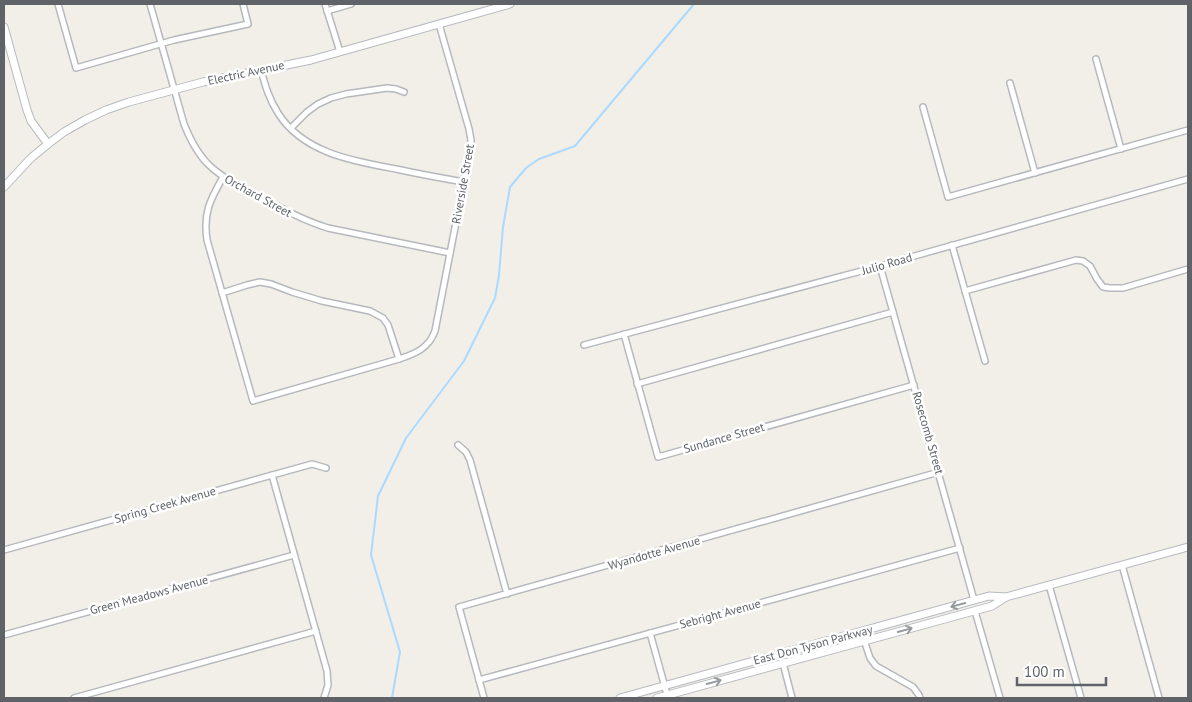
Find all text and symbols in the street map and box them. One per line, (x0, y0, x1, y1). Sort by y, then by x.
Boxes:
street label: Electric Avenue (206, 57, 286, 88)
street label: Riverside Street (448, 143, 477, 225)
street label: Orchard Street (222, 171, 295, 220)
street label: Julio Road (859, 249, 914, 278)
street label: Rosecomb Street (909, 390, 947, 476)
street label: Sundance Street (682, 419, 766, 456)
street label: Spring Creek Avenue (112, 483, 217, 526)
street label: Wyandotte Avenue (606, 532, 702, 573)
street label: Green Meadows Avenue (88, 572, 210, 618)
street label: Sebright Avenue (678, 595, 762, 632)
one-way arrow (951, 600, 967, 610)
street label: East Don Tyson Parkway (752, 621, 875, 668)
one-way arrow (896, 625, 912, 634)
scale bar (1017, 654, 1106, 686)
text: 100 m (1024, 662, 1065, 681)
one-way arrow (706, 677, 722, 687)

